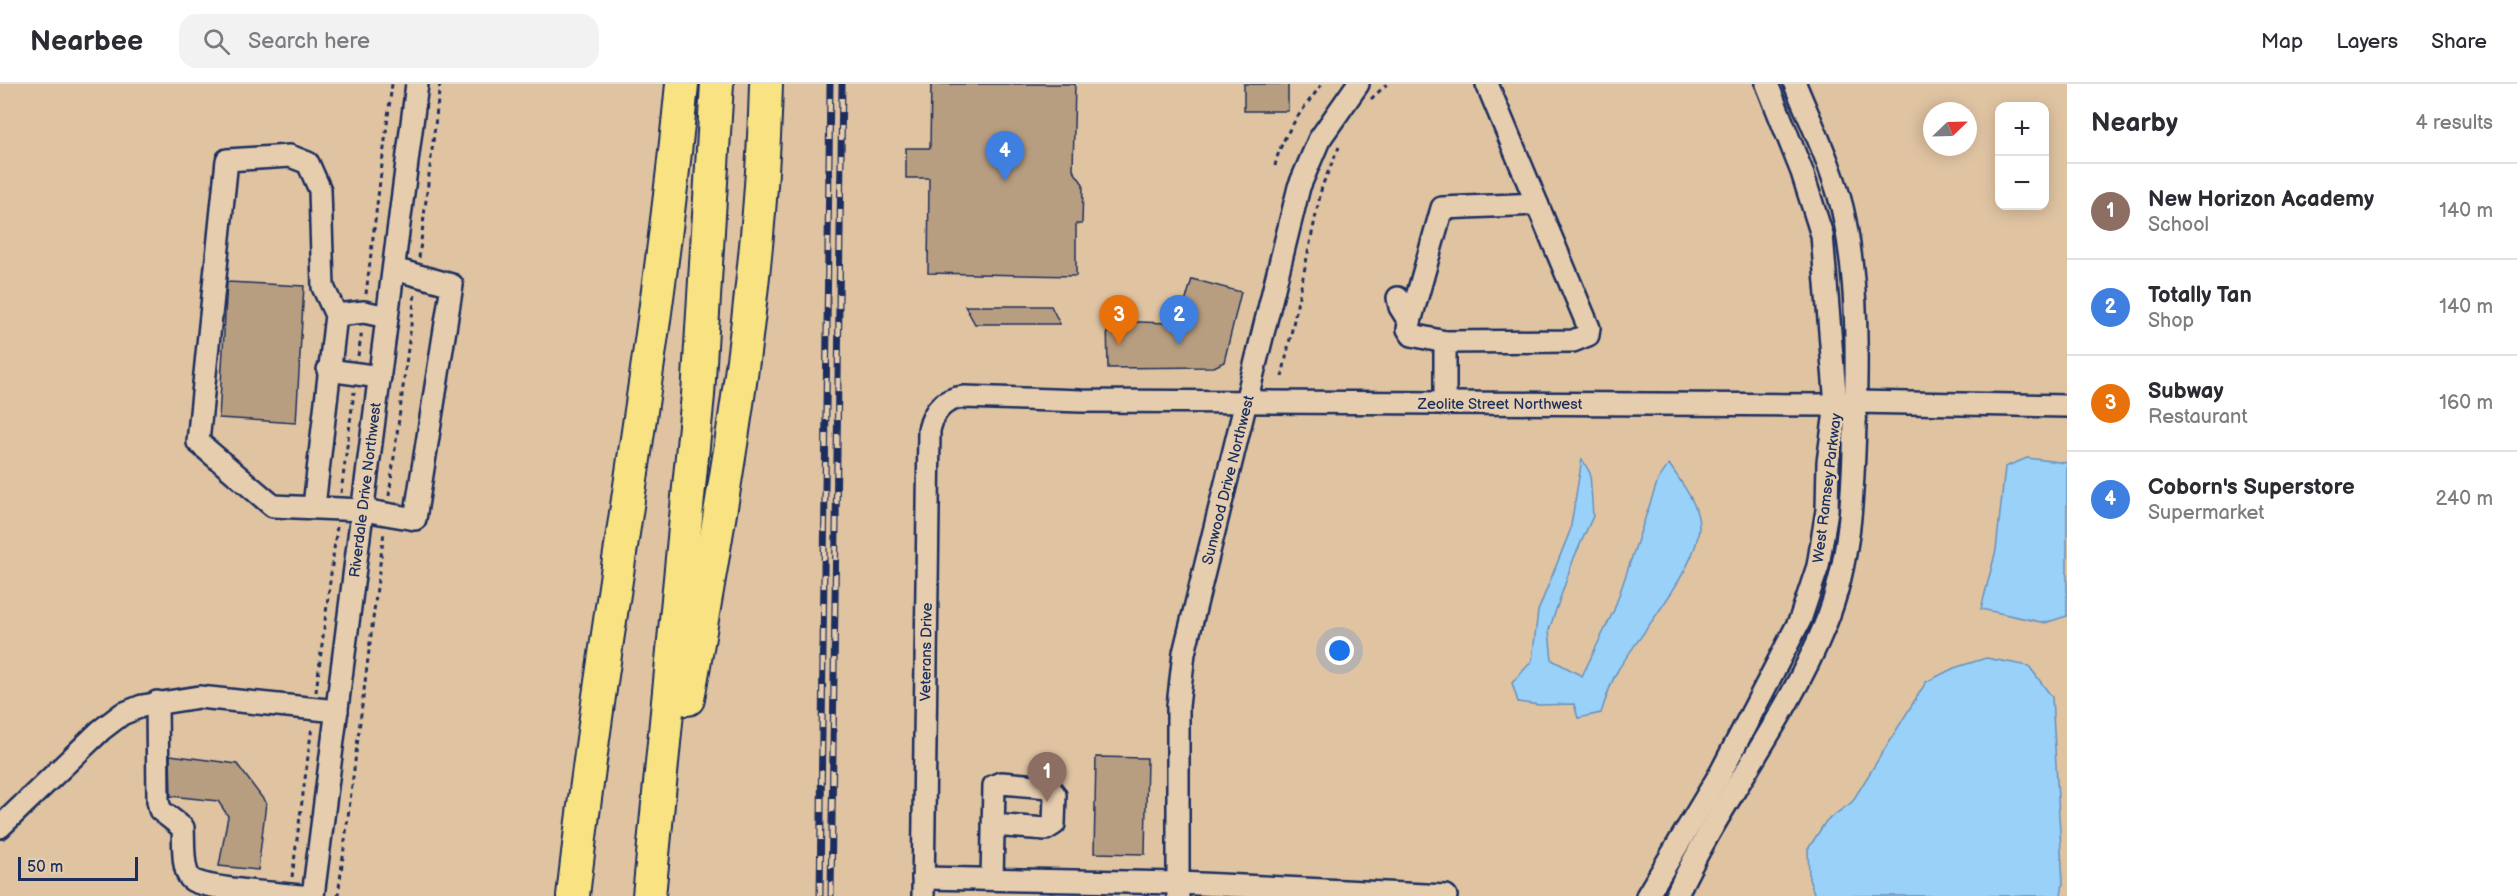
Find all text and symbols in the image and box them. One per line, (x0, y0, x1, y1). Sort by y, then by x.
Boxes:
search box (179, 14, 599, 68)
text: Nearbee (30, 25, 143, 58)
icon: search (200, 25, 233, 58)
text: Search here (248, 28, 370, 55)
text: Map (2261, 29, 2303, 54)
text: Layers (2336, 29, 2398, 54)
text: Share (2431, 29, 2487, 54)
north arrow (1923, 102, 1977, 156)
map controls (1995, 102, 2049, 210)
button: + (1995, 102, 2049, 156)
text: Nearby (2091, 108, 2178, 139)
text: 4 results (2415, 111, 2493, 135)
pin: 4 (986, 132, 1024, 181)
button: − (1995, 156, 2049, 210)
text: New Horizon Academy (2148, 186, 2374, 213)
text: 1 (2106, 199, 2115, 223)
text: 140 m (2439, 199, 2493, 223)
text: School (2148, 213, 2209, 237)
text: Totally Tan (2148, 282, 2252, 309)
text: 2 (2105, 295, 2116, 319)
text: 140 m (2439, 295, 2493, 319)
pin: 3 (1100, 296, 1138, 345)
pin: 2 (1160, 296, 1198, 345)
text: Shop (2148, 309, 2194, 333)
text: Subway (2148, 378, 2224, 405)
text: 3 (2105, 391, 2116, 415)
text: 160 m (2439, 391, 2493, 415)
street label: Sunwood Drive Northwest (1198, 393, 1259, 567)
street label: Zeolite Street Northwest (1417, 395, 1583, 414)
street label: Riverdale Drive Northwest (345, 401, 386, 579)
text: Restaurant (2148, 405, 2248, 429)
street label: West Ramsey Parkway (1809, 412, 1846, 564)
text: Coborn's Superstore (2148, 474, 2355, 501)
text: 4 (2105, 487, 2116, 511)
text: 240 m (2436, 487, 2493, 511)
text: Supermarket (2148, 501, 2264, 525)
street label: Veterans Drive (916, 602, 937, 702)
your location (1325, 636, 1354, 665)
pin: 1 (1028, 752, 1066, 802)
scale bar (18, 854, 138, 882)
text: 50 m (27, 858, 63, 877)

